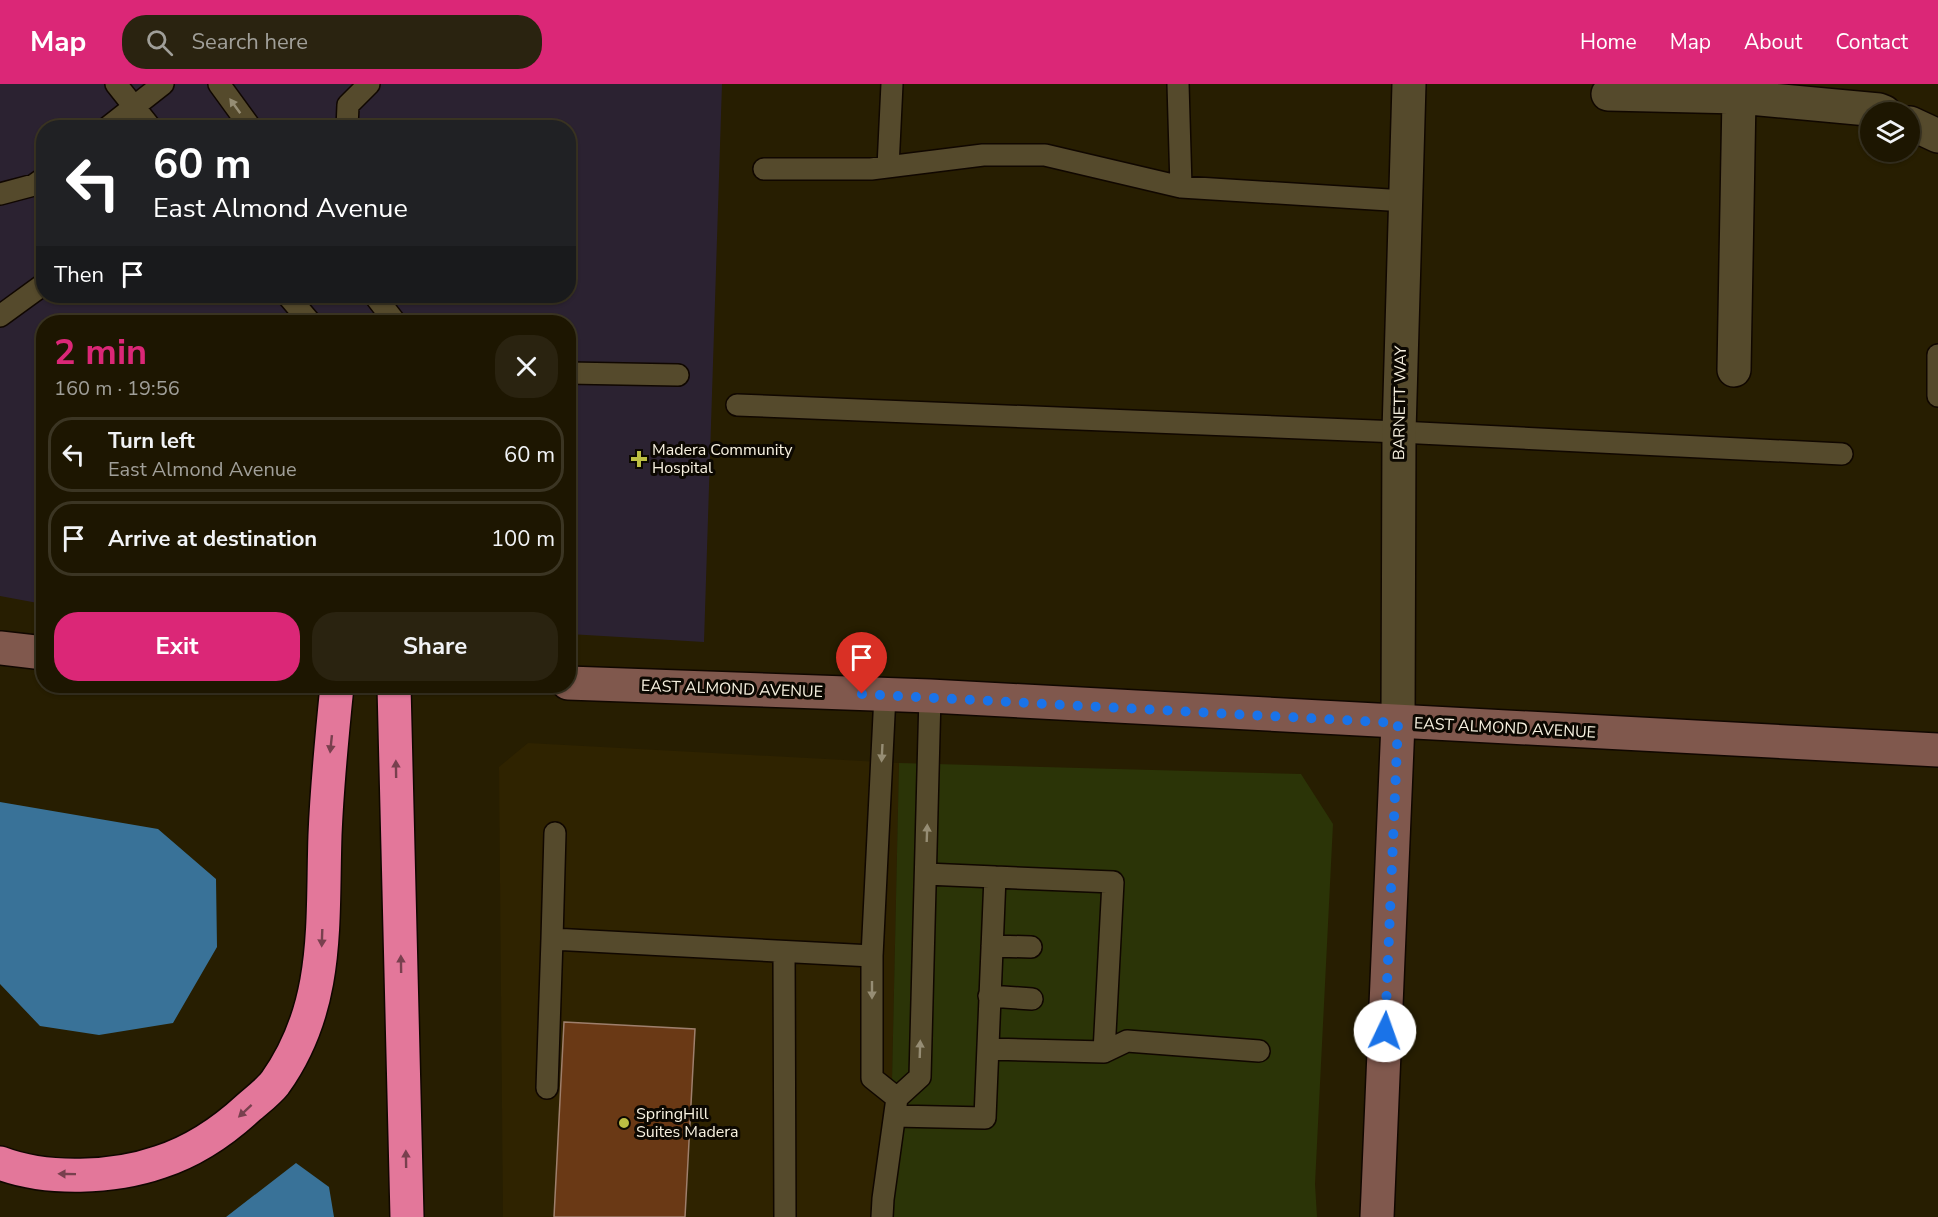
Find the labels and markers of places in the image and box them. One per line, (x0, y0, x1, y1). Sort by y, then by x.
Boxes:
place label: Madera Community Hospital (652, 439, 793, 479)
marker: Madera Community Hospital (630, 450, 648, 468)
pin (836, 632, 887, 694)
place label: SpringHill Suites Madera (636, 1103, 739, 1143)
marker: SpringHill Suites Madera (617, 1116, 631, 1130)

